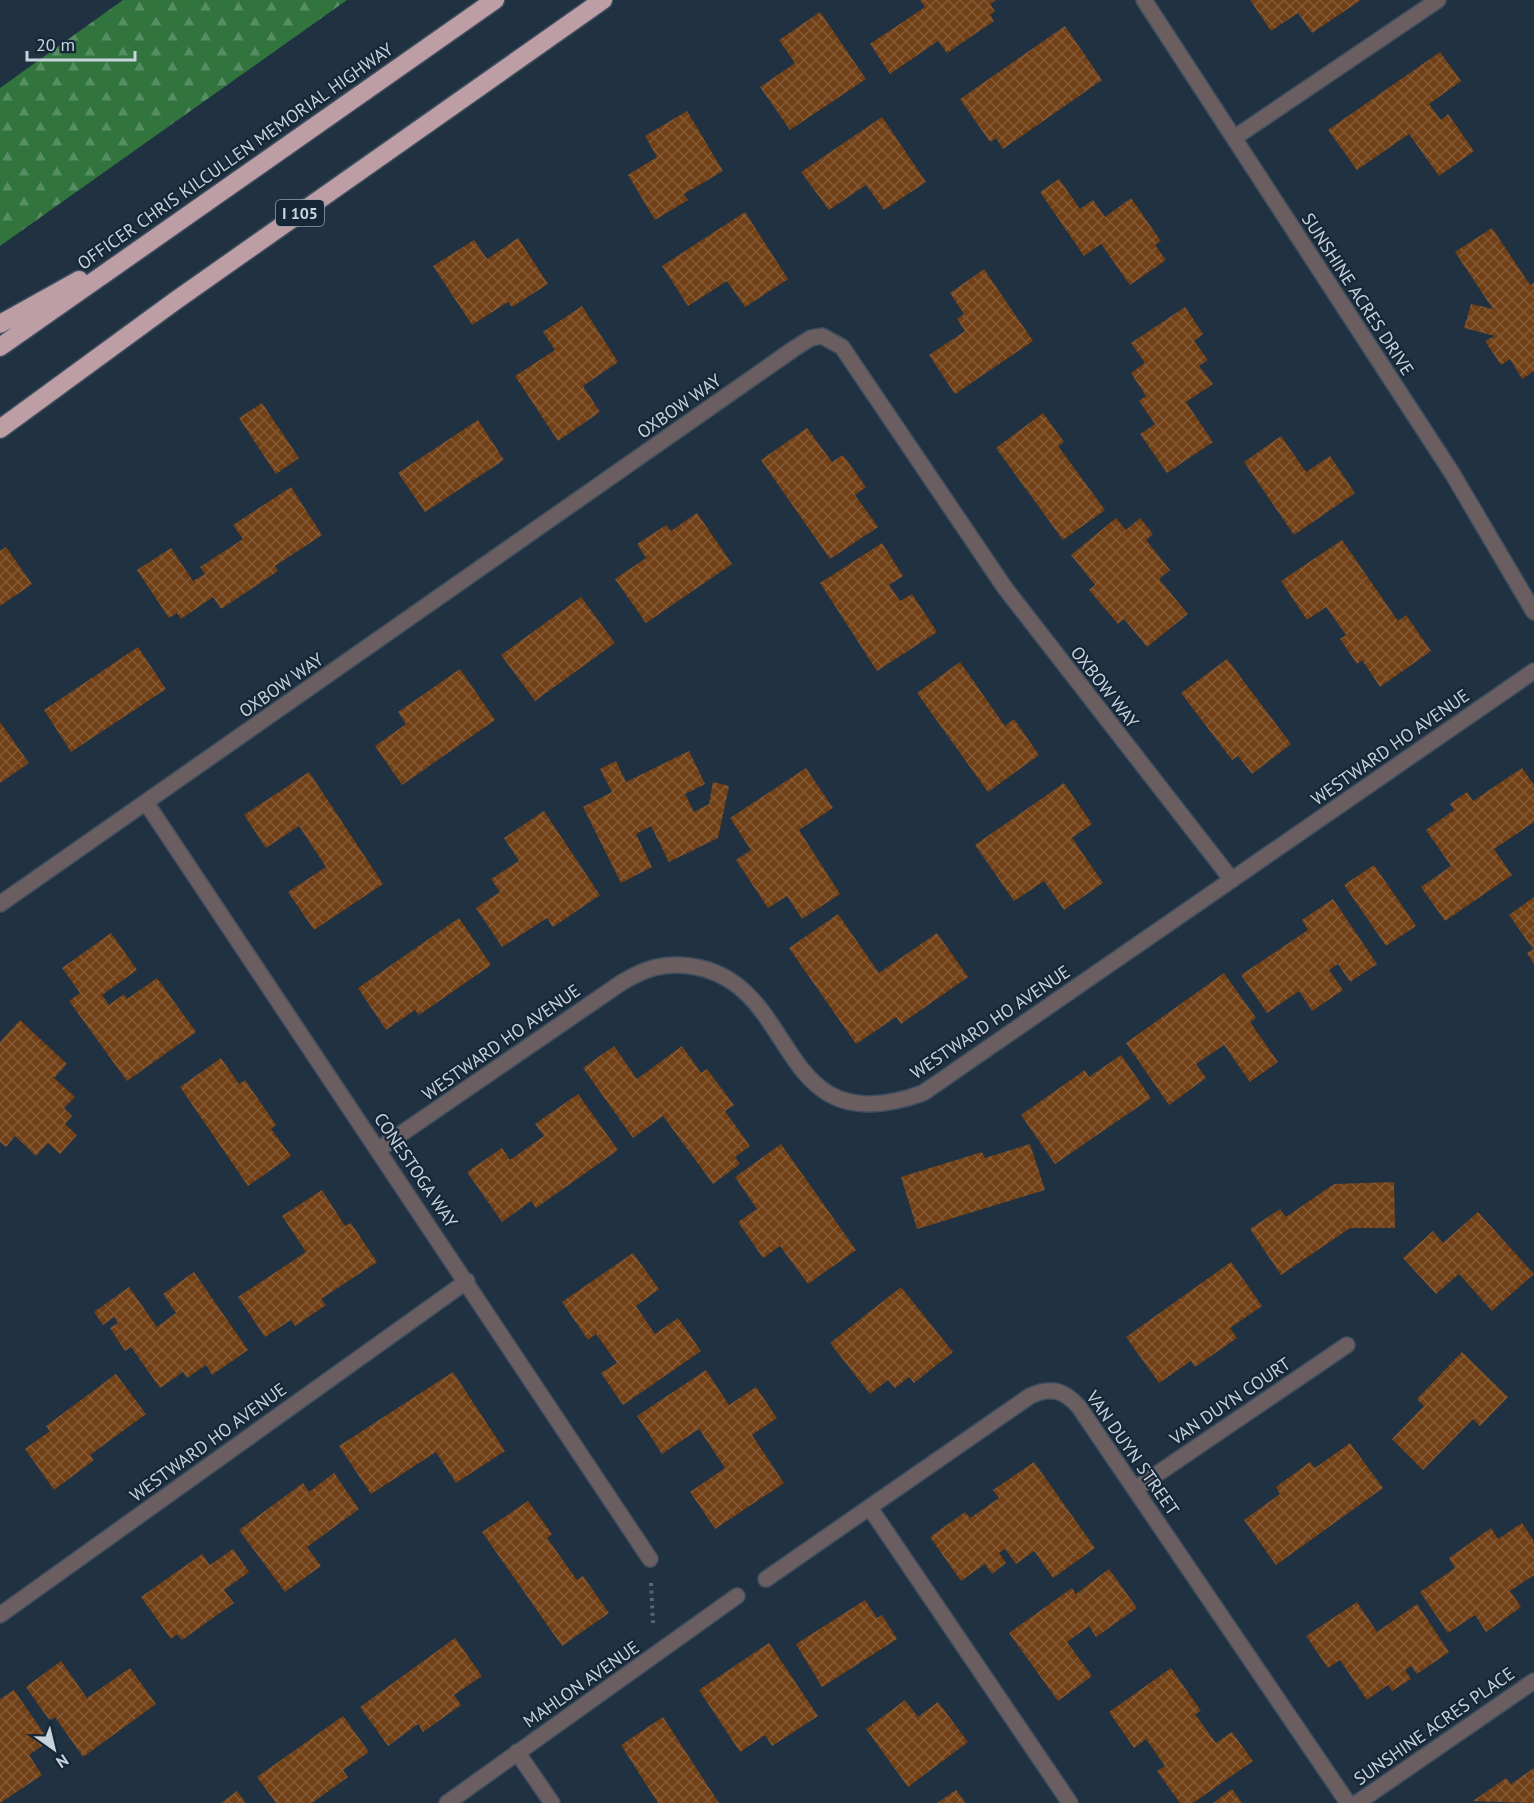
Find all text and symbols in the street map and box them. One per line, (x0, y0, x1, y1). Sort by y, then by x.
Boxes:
scale bar (27, 24, 135, 62)
text: 20 m (36, 33, 75, 56)
street label: OFFICER CHRIS KILCULLEN MEMORIAL HIGHWAY (73, 38, 397, 274)
road number: I 105 (276, 200, 324, 226)
street label: SUNSHINE ACRES DRIVE (1297, 208, 1419, 380)
street label: OXBOW WAY (632, 369, 726, 443)
street label: OXBOW WAY (1066, 641, 1144, 733)
street label: OXBOW WAY (234, 648, 328, 722)
street label: WESTWARD HO AVENUE (1306, 684, 1474, 810)
street label: WESTWARD HO AVENUE (906, 960, 1074, 1084)
street label: WESTWARD HO AVENUE (417, 979, 585, 1105)
street label: CONESTOGA WAY (369, 1108, 463, 1232)
street label: VAN DUYN COURT (1164, 1352, 1295, 1450)
street label: WESTWARD HO AVENUE (125, 1377, 291, 1507)
street label: VAN DUYN STREET (1081, 1385, 1185, 1520)
street label: MAHLON AVENUE (518, 1635, 644, 1733)
street label: SUNSHINE ACRES PLACE (1349, 1662, 1519, 1790)
north arrow (24, 1719, 84, 1779)
text: N (52, 1750, 72, 1773)

